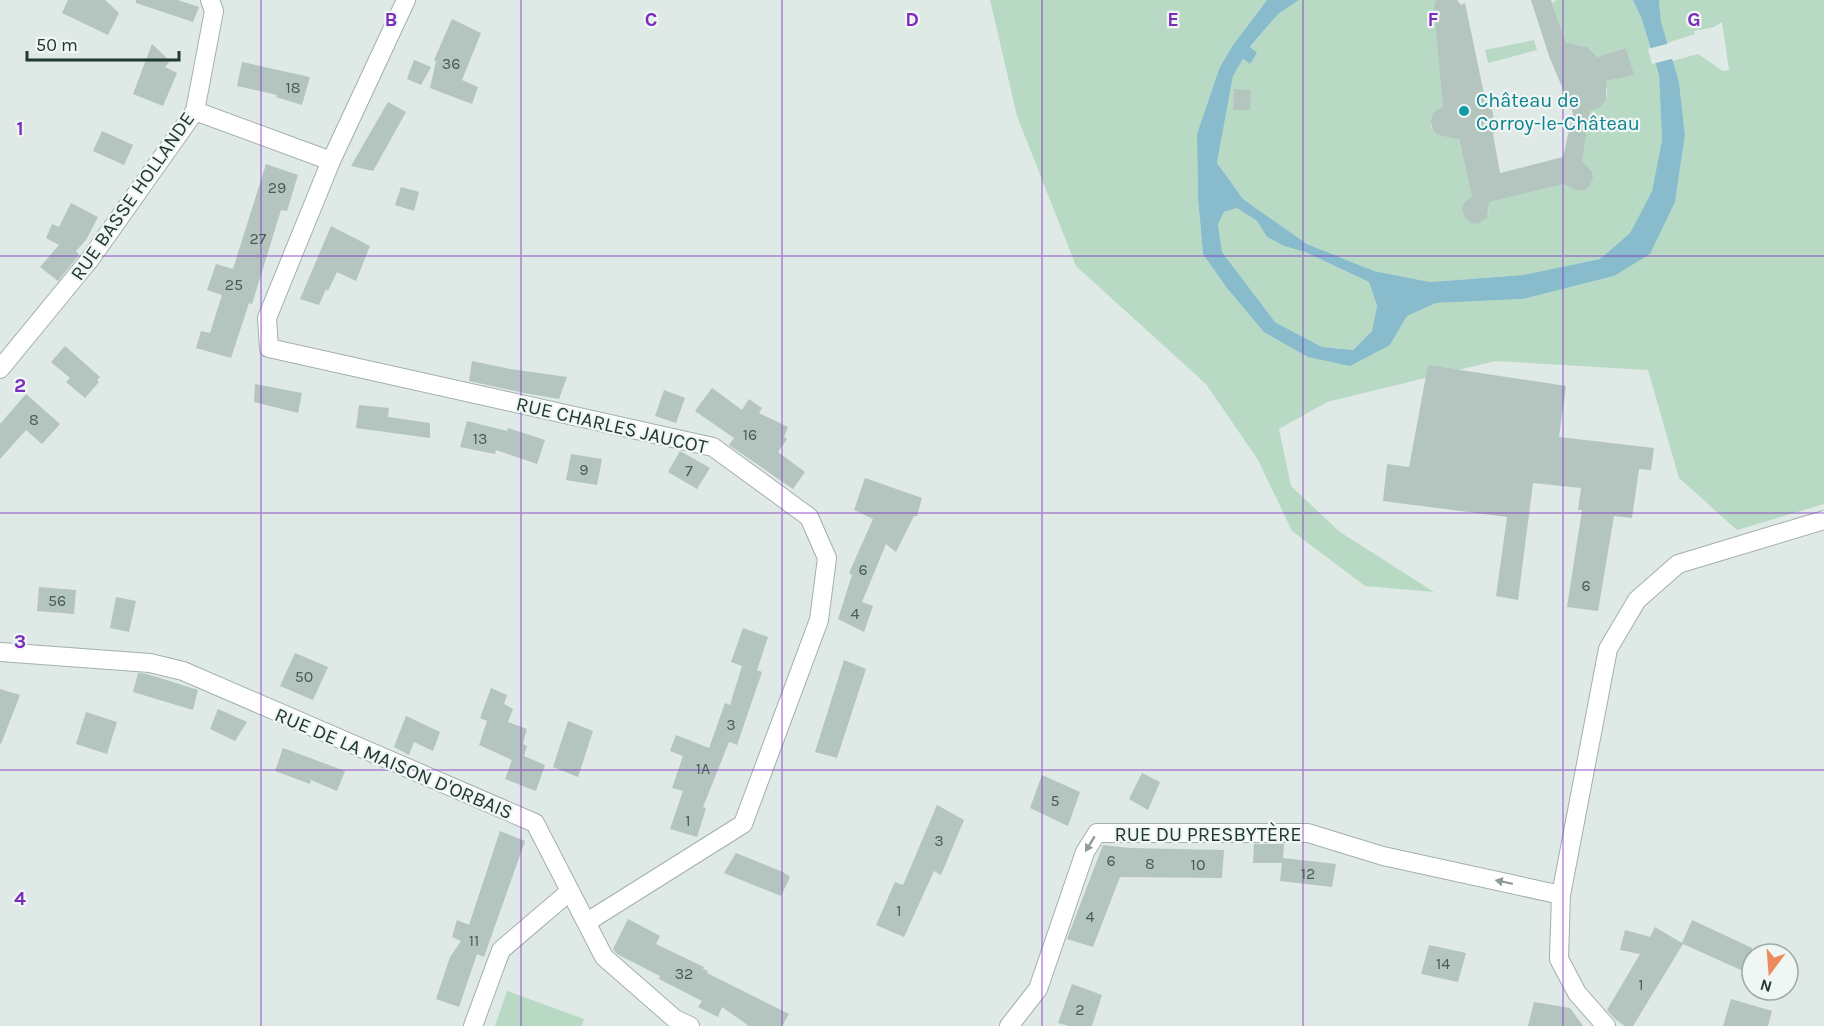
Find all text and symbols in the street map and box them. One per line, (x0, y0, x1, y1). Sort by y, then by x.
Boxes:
text: B (385, 8, 397, 31)
text: C (645, 8, 657, 31)
text: D (905, 8, 919, 31)
text: E (1167, 8, 1179, 31)
text: F (1428, 8, 1439, 31)
text: G (1687, 8, 1701, 31)
scale bar (27, 24, 178, 62)
text: 50 m (36, 34, 78, 56)
house number: 36 (442, 54, 460, 73)
house number: 18 (285, 78, 301, 97)
place label: Château de Corroy-le-Château (1476, 89, 1640, 135)
marker: Château de Corroy-le-Château (1457, 104, 1471, 118)
street label: RUE BASSE HOLLANDE (66, 108, 199, 285)
text: 1 (16, 117, 24, 140)
house number: 29 (268, 178, 286, 197)
house number: 27 (250, 229, 267, 248)
house number: 25 (225, 275, 243, 294)
text: 2 (14, 374, 26, 397)
street label: RUE CHARLES JAUCOT (514, 392, 710, 459)
house number: 8 (29, 410, 39, 429)
house number: 16 (743, 425, 757, 444)
house number: 13 (473, 429, 487, 448)
house number: 9 (579, 460, 589, 479)
house number: 7 (685, 461, 693, 480)
house number: 6 (858, 560, 868, 579)
house number: 6 (1581, 576, 1591, 595)
house number: 56 (48, 591, 66, 610)
house number: 4 (851, 604, 860, 623)
text: 3 (14, 630, 26, 653)
house number: 50 (295, 667, 313, 686)
street label: RUE DE LA MAISON D'ORBAIS (271, 703, 516, 824)
house number: 3 (726, 715, 736, 734)
house number: 1A (696, 759, 710, 778)
house number: 5 (1050, 791, 1060, 810)
house number: 1 (685, 811, 691, 830)
street label: RUE DU PRESBYTÈRE (1114, 822, 1302, 846)
house number: 3 (934, 831, 944, 850)
one-way arrow (1085, 836, 1096, 852)
house number: 6 (1106, 851, 1116, 870)
house number: 8 (1145, 854, 1155, 873)
house number: 10 (1191, 855, 1205, 874)
house number: 12 (1301, 864, 1315, 883)
one-way arrow (1495, 877, 1513, 887)
text: 4 (14, 887, 26, 910)
house number: 1 (896, 901, 902, 920)
house number: 4 (1086, 907, 1095, 926)
house number: 11 (469, 931, 479, 950)
north arrow (1740, 942, 1800, 1002)
house number: 14 (1436, 954, 1450, 973)
house number: 32 (675, 964, 693, 983)
house number: 1 (1638, 975, 1644, 994)
text: N (1758, 975, 1774, 997)
house number: 2 (1075, 1000, 1085, 1019)

